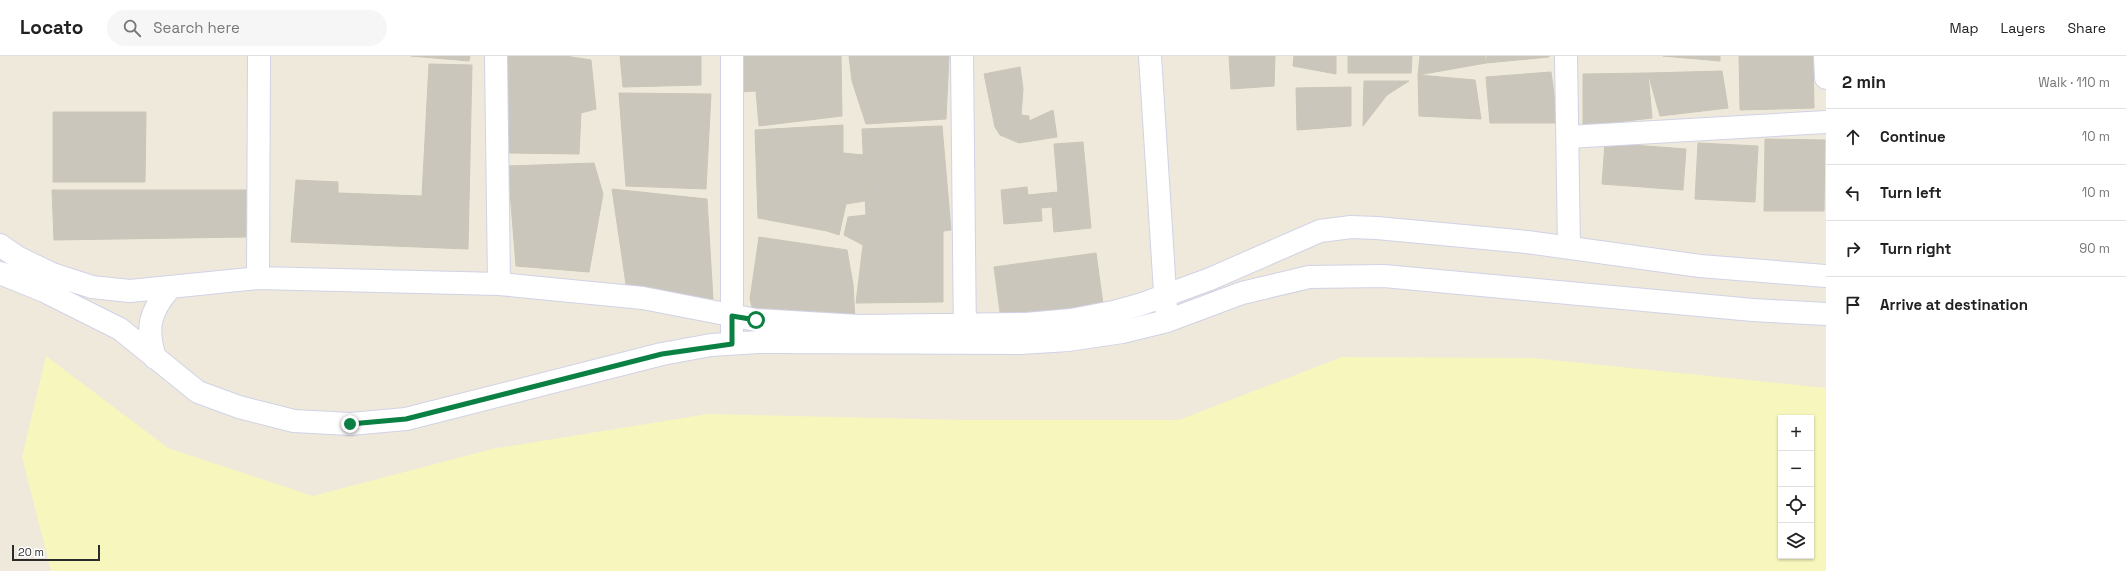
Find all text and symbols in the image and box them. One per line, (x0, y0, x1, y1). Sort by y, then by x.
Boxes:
search box (107, 10, 387, 46)
text: Locato (20, 15, 83, 40)
icon: search (121, 17, 143, 39)
text: Search here (153, 18, 240, 37)
text: Map (1949, 19, 1979, 37)
text: Layers (2001, 19, 2045, 37)
text: Share (2067, 19, 2106, 37)
text: 2 min (1842, 71, 1886, 93)
text: Walk · 110 m (2038, 74, 2110, 91)
icon: ahead (1842, 126, 1864, 148)
text: Continue (1880, 127, 1946, 146)
text: 10 m (2082, 128, 2110, 145)
icon: left (1842, 182, 1864, 204)
text: Turn left (1880, 183, 1942, 202)
text: 10 m (2082, 184, 2110, 201)
icon: right (1842, 238, 1864, 260)
text: Turn right (1880, 239, 1951, 258)
text: 90 m (2079, 240, 2110, 257)
icon: arrive (1842, 294, 1864, 316)
text: Arrive at destination (1880, 295, 2028, 314)
route start (747, 311, 765, 329)
route end (341, 415, 359, 433)
map controls (1778, 415, 1814, 559)
button: + (1778, 415, 1814, 451)
button: − (1778, 451, 1814, 487)
button: locate (1778, 487, 1814, 523)
button: layers (1778, 523, 1814, 559)
scale bar (12, 543, 100, 562)
text: 20 m (18, 545, 44, 559)

